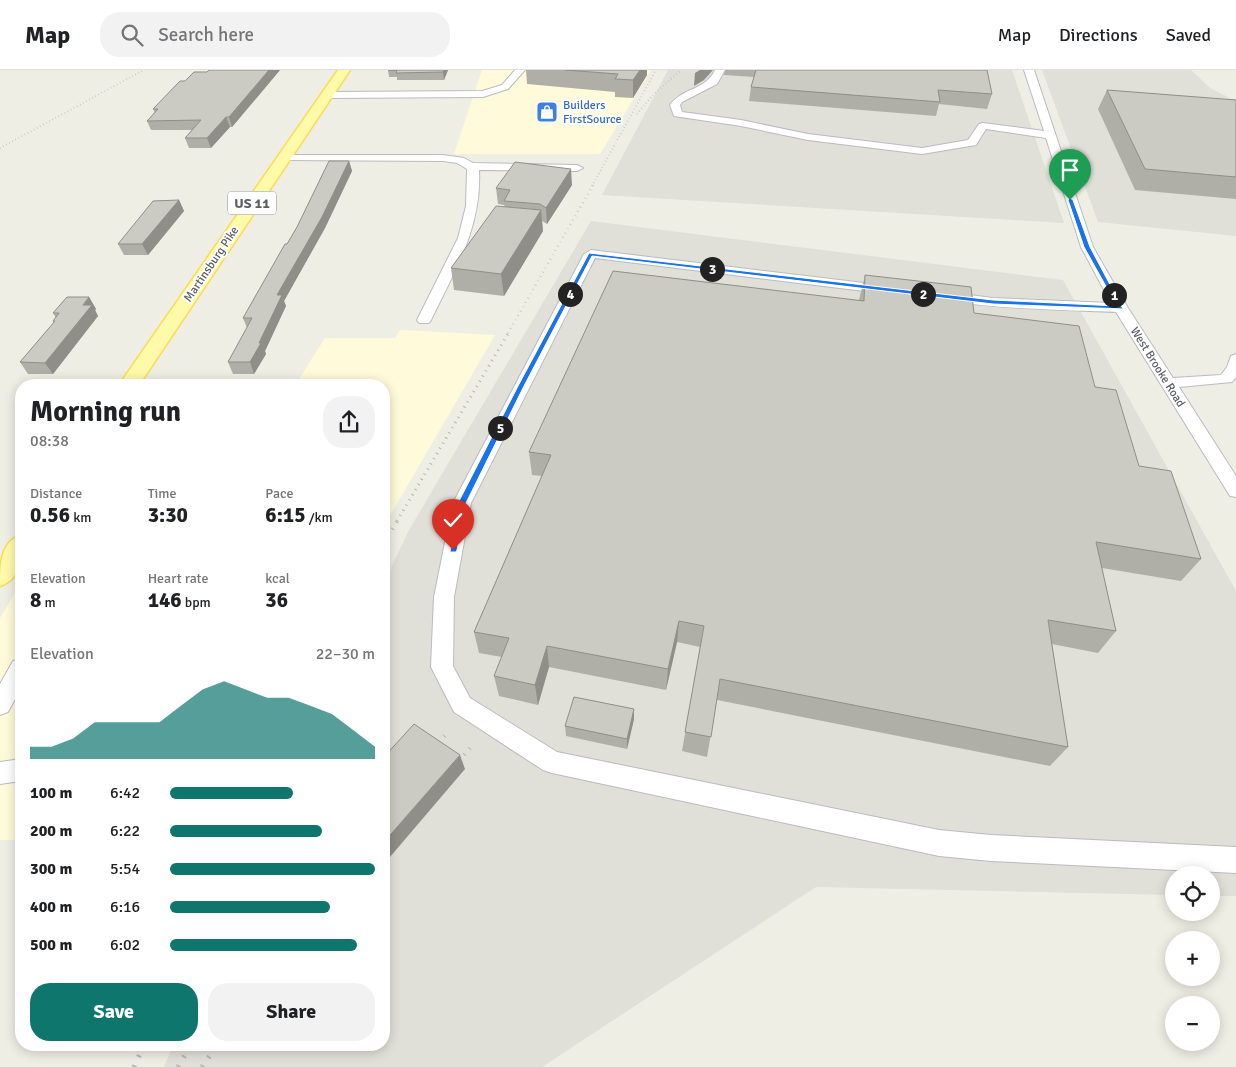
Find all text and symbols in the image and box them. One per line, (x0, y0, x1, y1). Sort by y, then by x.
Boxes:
search box (100, 12, 450, 57)
text: Map (25, 20, 70, 50)
icon: search (118, 21, 146, 49)
text: Search here (158, 23, 254, 47)
text: Map (998, 24, 1031, 46)
text: Directions (1059, 24, 1138, 46)
text: Saved (1166, 24, 1211, 46)
place label: Builders FirstSource (563, 98, 622, 127)
shop icon: Builders FirstSource (535, 100, 559, 124)
pin (1049, 149, 1091, 200)
icon: arrive (1056, 156, 1084, 184)
road number: US 11 (228, 192, 276, 214)
street label: Martinsburg Pike (181, 224, 242, 305)
pin: 3 (700, 256, 724, 282)
text: 3 (709, 261, 716, 278)
pin: 4 (558, 282, 582, 306)
pin: 2 (910, 282, 936, 306)
pin: 1 (1102, 282, 1126, 308)
text: 4 (567, 286, 574, 303)
text: 2 (920, 286, 927, 303)
text: 1 (1111, 287, 1118, 304)
street label: West Brooke Road (1127, 324, 1188, 410)
text: Morning run (30, 395, 181, 429)
button: share (323, 396, 375, 448)
pin: 5 (488, 416, 512, 440)
text: 5 (497, 420, 504, 437)
text: 08:38 (30, 431, 69, 451)
text: Distance (30, 485, 82, 502)
text: Time (148, 485, 177, 502)
text: Pace (265, 485, 294, 502)
pin (432, 499, 474, 550)
text: 0.56 (30, 502, 70, 528)
text: 3:30 (148, 502, 188, 528)
text: 6:15 (265, 502, 306, 528)
icon: check (439, 506, 467, 534)
text: km (70, 509, 91, 526)
text: /km (306, 509, 333, 526)
text: Elevation (30, 570, 86, 587)
text: Heart rate (148, 570, 208, 587)
text: kcal (265, 570, 290, 587)
text: 8 (30, 587, 41, 613)
text: 146 (148, 587, 182, 613)
text: 36 (265, 587, 288, 613)
text: m (41, 594, 56, 611)
text: bpm (182, 594, 211, 611)
text: Elevation (30, 644, 94, 664)
text: 22–30 m (316, 644, 375, 664)
text: 100 m (30, 783, 72, 803)
text: 6:42 (110, 783, 140, 803)
text: 200 m (30, 821, 72, 841)
text: 6:22 (110, 821, 140, 841)
text: 300 m (30, 859, 72, 879)
text: 5:54 (110, 859, 140, 879)
map controls (1165, 866, 1220, 1051)
button: locate (1165, 866, 1220, 921)
text: 400 m (30, 897, 72, 917)
text: 6:16 (110, 897, 140, 917)
button: + (1165, 931, 1220, 986)
text: 500 m (30, 935, 72, 955)
text: 6:02 (110, 935, 140, 955)
button: Save (30, 983, 198, 1041)
button: Share (208, 983, 375, 1041)
button: − (1165, 996, 1220, 1051)

